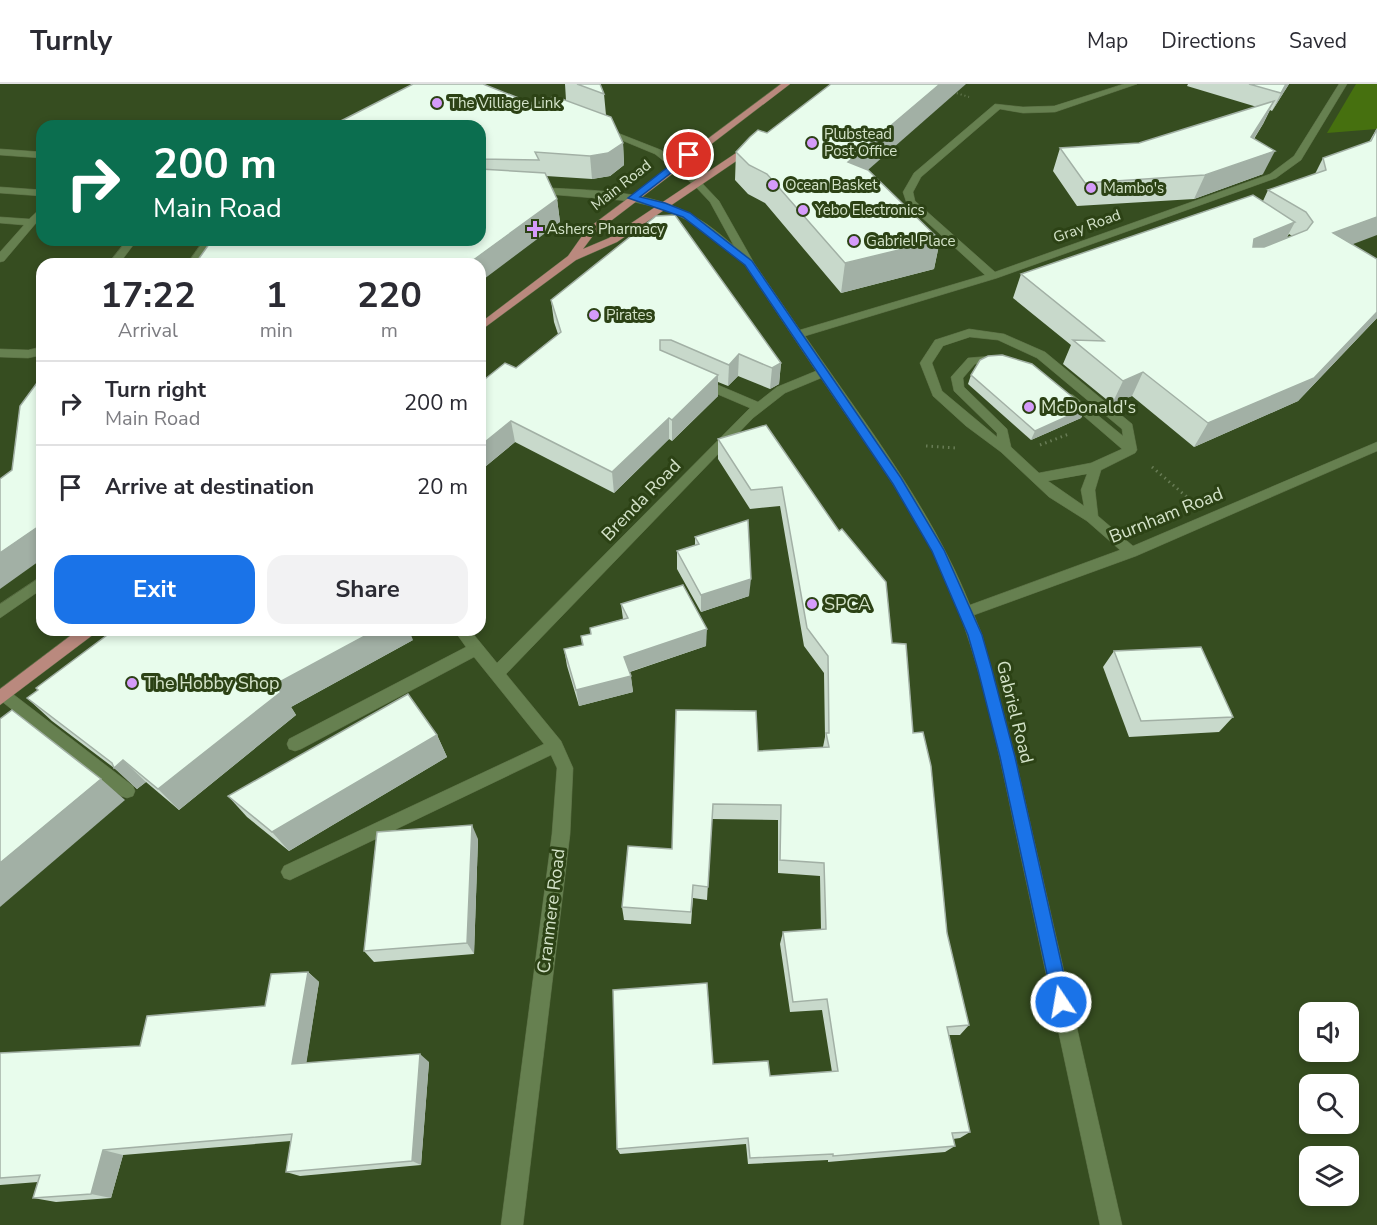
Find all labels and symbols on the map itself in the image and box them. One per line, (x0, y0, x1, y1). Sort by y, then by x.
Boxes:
place label: The Villiage Link (449, 93, 561, 113)
marker: The Villiage Link (430, 96, 444, 110)
place label: Plubstead Post Office (824, 124, 897, 161)
pin (663, 129, 714, 180)
marker: Plubstead Post Office (805, 136, 819, 150)
street label: Main Road (587, 155, 655, 215)
place label: Ocean Basket (785, 175, 878, 195)
marker: Ocean Basket (766, 178, 780, 192)
place label: Mambo's (1103, 178, 1164, 198)
marker: Mambo's (1084, 181, 1098, 195)
place label: Yebo Electronics (814, 200, 925, 220)
marker: Yebo Electronics (796, 203, 810, 217)
street label: Gray Road (1050, 205, 1124, 247)
place label: Ashers Pharmacy (547, 219, 665, 239)
marker: Ashers Pharmacy (528, 222, 542, 236)
place label: Gabriel Place (866, 231, 955, 251)
marker: Gabriel Place (847, 234, 861, 248)
place label: Pirates (606, 305, 653, 325)
marker: Pirates (587, 308, 601, 322)
place label: McDonald's (1041, 395, 1136, 419)
marker: McDonald's (1022, 400, 1036, 414)
street label: Brenda Road (596, 454, 686, 546)
street label: Burnham Road (1106, 481, 1226, 549)
place label: SPCA (824, 592, 871, 616)
marker: SPCA (805, 597, 819, 611)
street label: Gabriel Road (991, 658, 1039, 766)
place label: The Hobby Shop (144, 671, 280, 695)
marker: The Hobby Shop (125, 676, 139, 690)
street label: Cranmere Road (531, 847, 571, 975)
position arrow (1029, 970, 1093, 1034)

